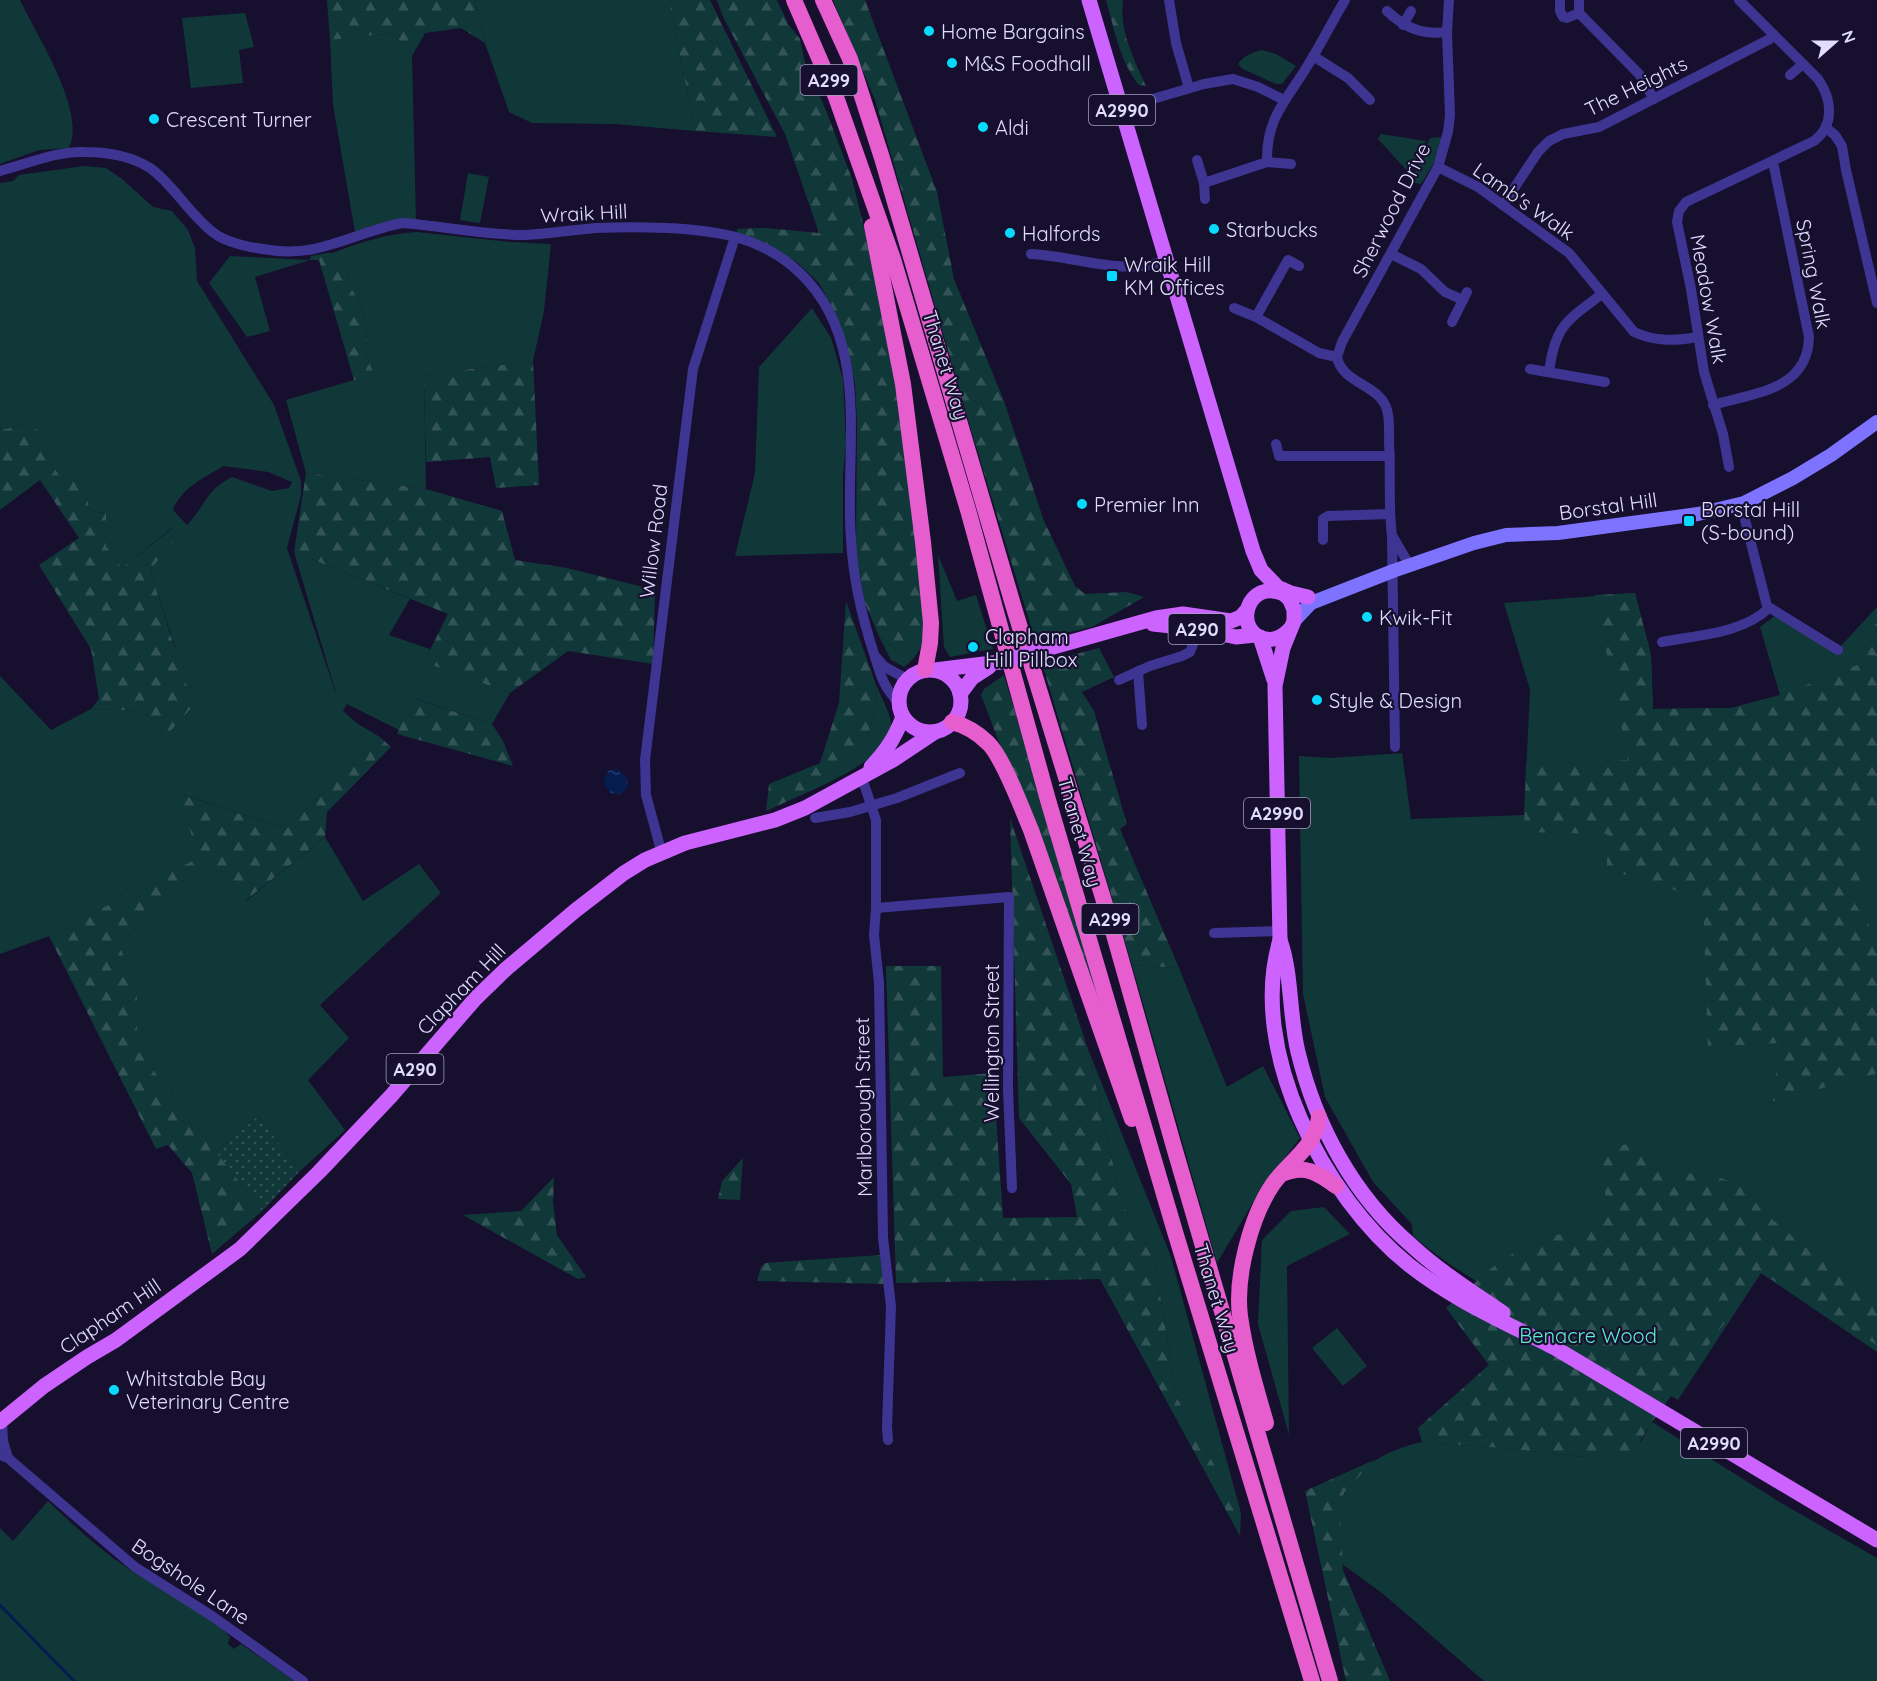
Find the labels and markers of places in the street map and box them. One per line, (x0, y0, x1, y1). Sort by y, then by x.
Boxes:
place label: Home Bargains (941, 19, 1085, 44)
marker: Home Bargains (922, 24, 936, 38)
place label: M&S Foodhall (964, 51, 1091, 76)
marker: M&S Foodhall (945, 56, 959, 70)
place label: Crescent Turner (166, 107, 312, 132)
marker: Crescent Turner (147, 112, 161, 126)
place label: Aldi (995, 115, 1029, 140)
marker: Aldi (976, 120, 990, 134)
place label: Starbucks (1226, 217, 1318, 242)
place label: Halfords (1022, 221, 1100, 246)
marker: Starbucks (1207, 222, 1221, 236)
marker: Halfords (1003, 226, 1017, 240)
place label: Wraik Hill KM Offices (1124, 252, 1225, 300)
marker: Wraik Hill KM Offices (1105, 269, 1119, 283)
place label: Premier Inn (1094, 492, 1200, 517)
marker: Premier Inn (1075, 497, 1089, 511)
place label: Borstal Hill (S-bound) (1701, 497, 1800, 545)
marker: Borstal Hill (S-bound) (1682, 514, 1696, 528)
place label: Kwik-Fit (1379, 605, 1453, 630)
marker: Kwik-Fit (1360, 610, 1374, 624)
place label: Clapham Hill Pillbox (985, 624, 1077, 672)
marker: Clapham Hill Pillbox (966, 640, 980, 654)
place label: Style & Design (1329, 688, 1462, 713)
marker: Style & Design (1310, 693, 1324, 707)
place label: Whitstable Bay Veterinary Centre (126, 1366, 290, 1414)
marker: Whitstable Bay Veterinary Centre (107, 1383, 121, 1397)

